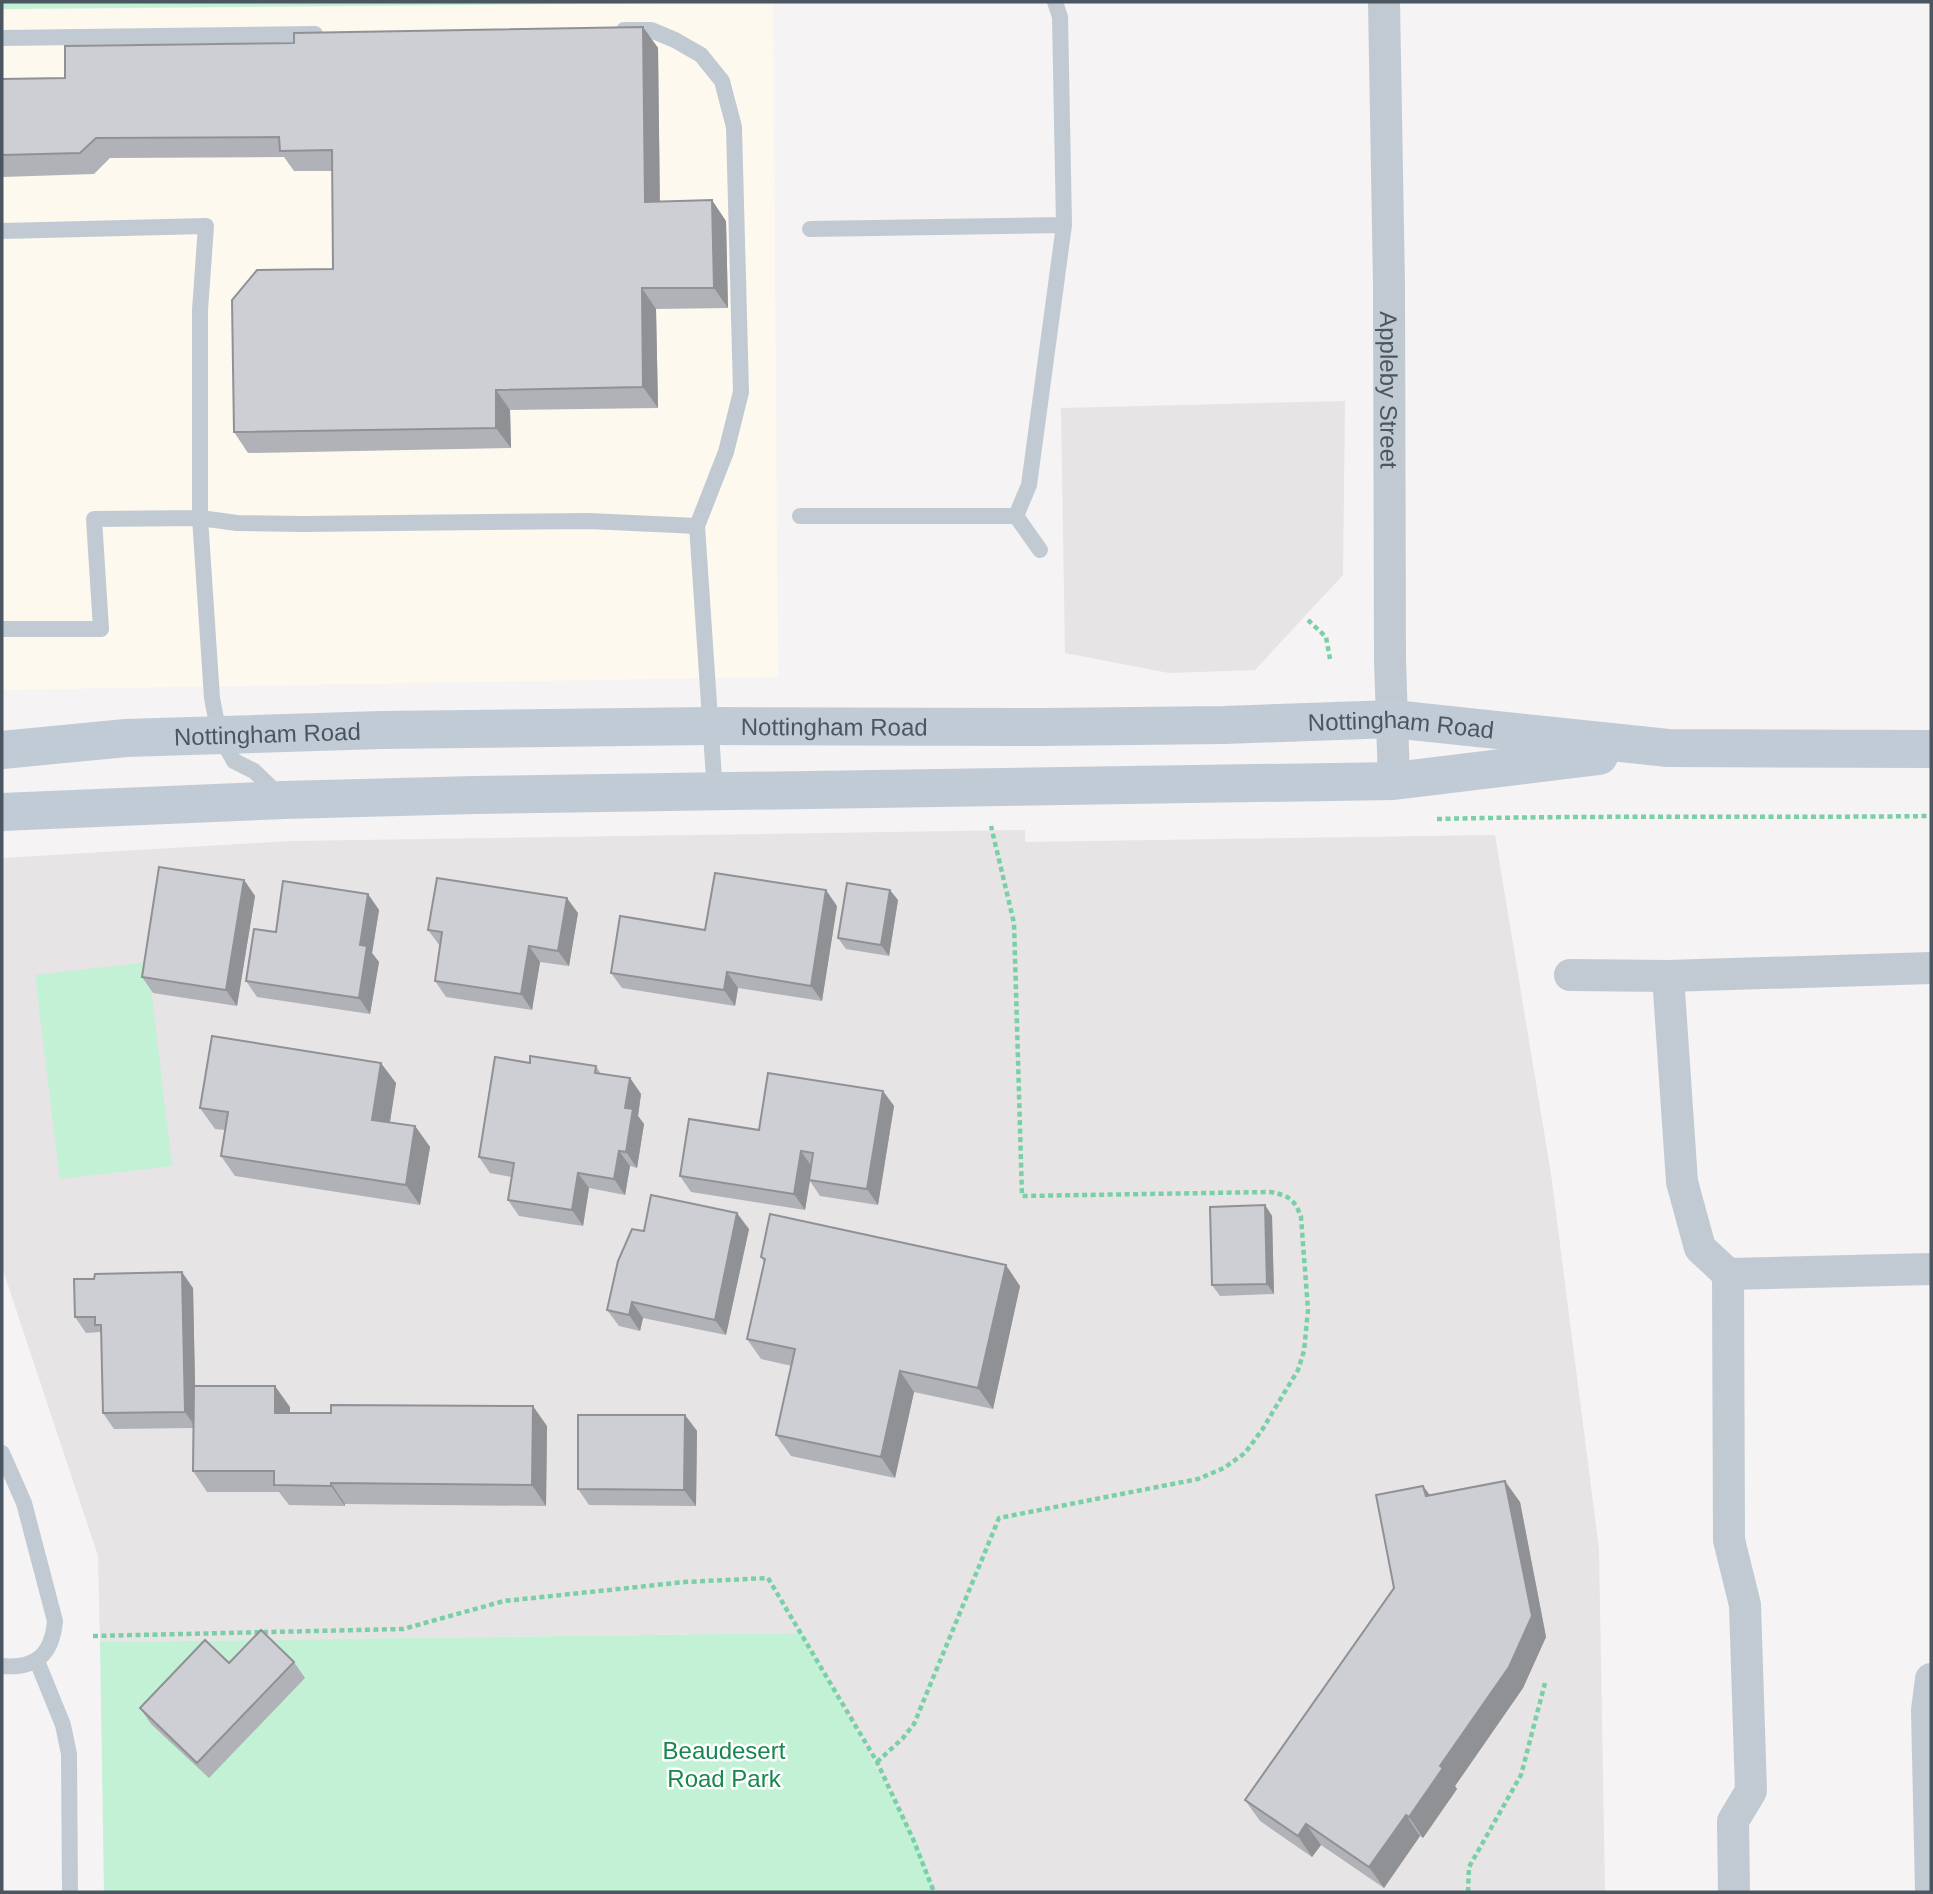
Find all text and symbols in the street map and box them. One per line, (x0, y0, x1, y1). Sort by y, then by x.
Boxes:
street label: Appleby Street (1376, 311, 1403, 469)
street label: Nottingham Road (1307, 705, 1495, 743)
street label: Nottingham Road (741, 713, 928, 740)
street label: Nottingham Road (174, 717, 361, 750)
park label: Beaudesert Road Park (663, 1737, 786, 1792)

